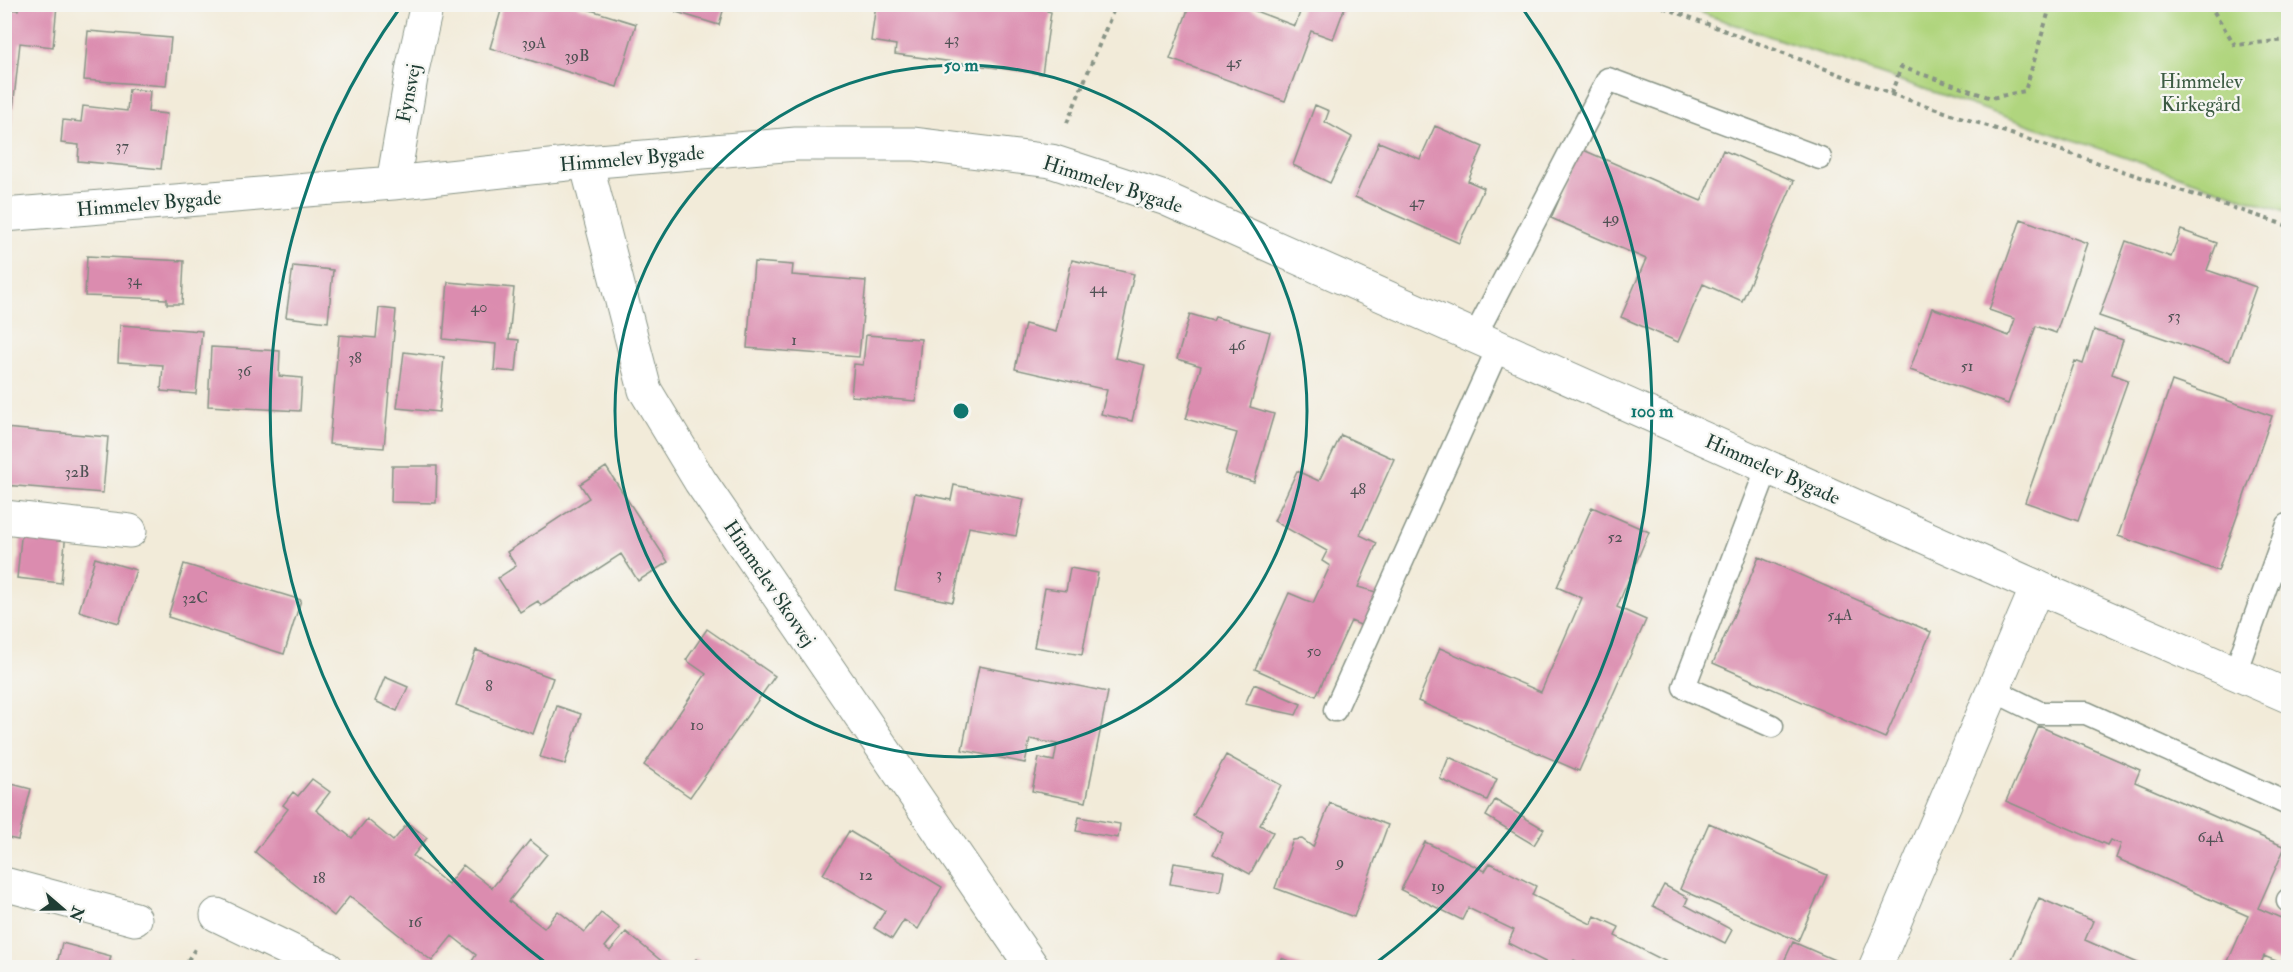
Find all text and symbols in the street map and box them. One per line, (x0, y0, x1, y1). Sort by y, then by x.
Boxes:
house number: 43 (945, 29, 959, 49)
house number: 39A (522, 33, 546, 53)
house number: 39B (565, 46, 589, 66)
house number: 45 (1226, 52, 1242, 72)
text: 50 m (944, 54, 979, 77)
street label: Fynsvej (391, 62, 426, 125)
park label: Himmelev Kirkegård (2159, 69, 2243, 117)
house number: 37 (115, 136, 129, 156)
street label: Himmelev Bygade (559, 140, 705, 177)
street label: Himmelev Bygade (1040, 150, 1186, 219)
street label: Himmelev Bygade (76, 185, 222, 222)
house number: 47 (1409, 192, 1425, 212)
house number: 49 (1603, 208, 1619, 228)
house number: 34 (127, 270, 143, 290)
house number: 44 (1089, 278, 1108, 298)
house number: 40 (471, 297, 487, 317)
house number: 53 (2167, 306, 2181, 326)
house number: 1 (791, 330, 797, 350)
house number: 46 (1229, 335, 1246, 355)
house number: 38 (348, 348, 362, 368)
house number: 51 (1961, 356, 1973, 376)
house number: 36 (237, 361, 252, 381)
text: 100 m (1631, 400, 1674, 423)
centre of rings (951, 401, 971, 421)
street label: Himmelev Bygade (1701, 429, 1844, 510)
house number: 32B (65, 462, 89, 482)
house number: 48 (1350, 479, 1367, 499)
street label: Himmelev Skovvej (718, 515, 821, 651)
house number: 52 (1607, 527, 1623, 547)
house number: 3 (936, 564, 942, 584)
house number: 32C (182, 588, 208, 608)
house number: 54A (1827, 605, 1853, 625)
house number: 50 (1306, 641, 1322, 661)
house number: 8 (485, 676, 493, 696)
house number: 10 (690, 715, 704, 735)
house number: 64A (2198, 827, 2224, 847)
house number: 9 (1335, 852, 1344, 872)
house number: 12 (859, 865, 873, 885)
house number: 18 (312, 868, 326, 888)
house number: 19 (1431, 876, 1445, 896)
north arrow (33, 879, 93, 939)
text: N (64, 903, 88, 925)
house number: 16 (408, 912, 423, 932)

